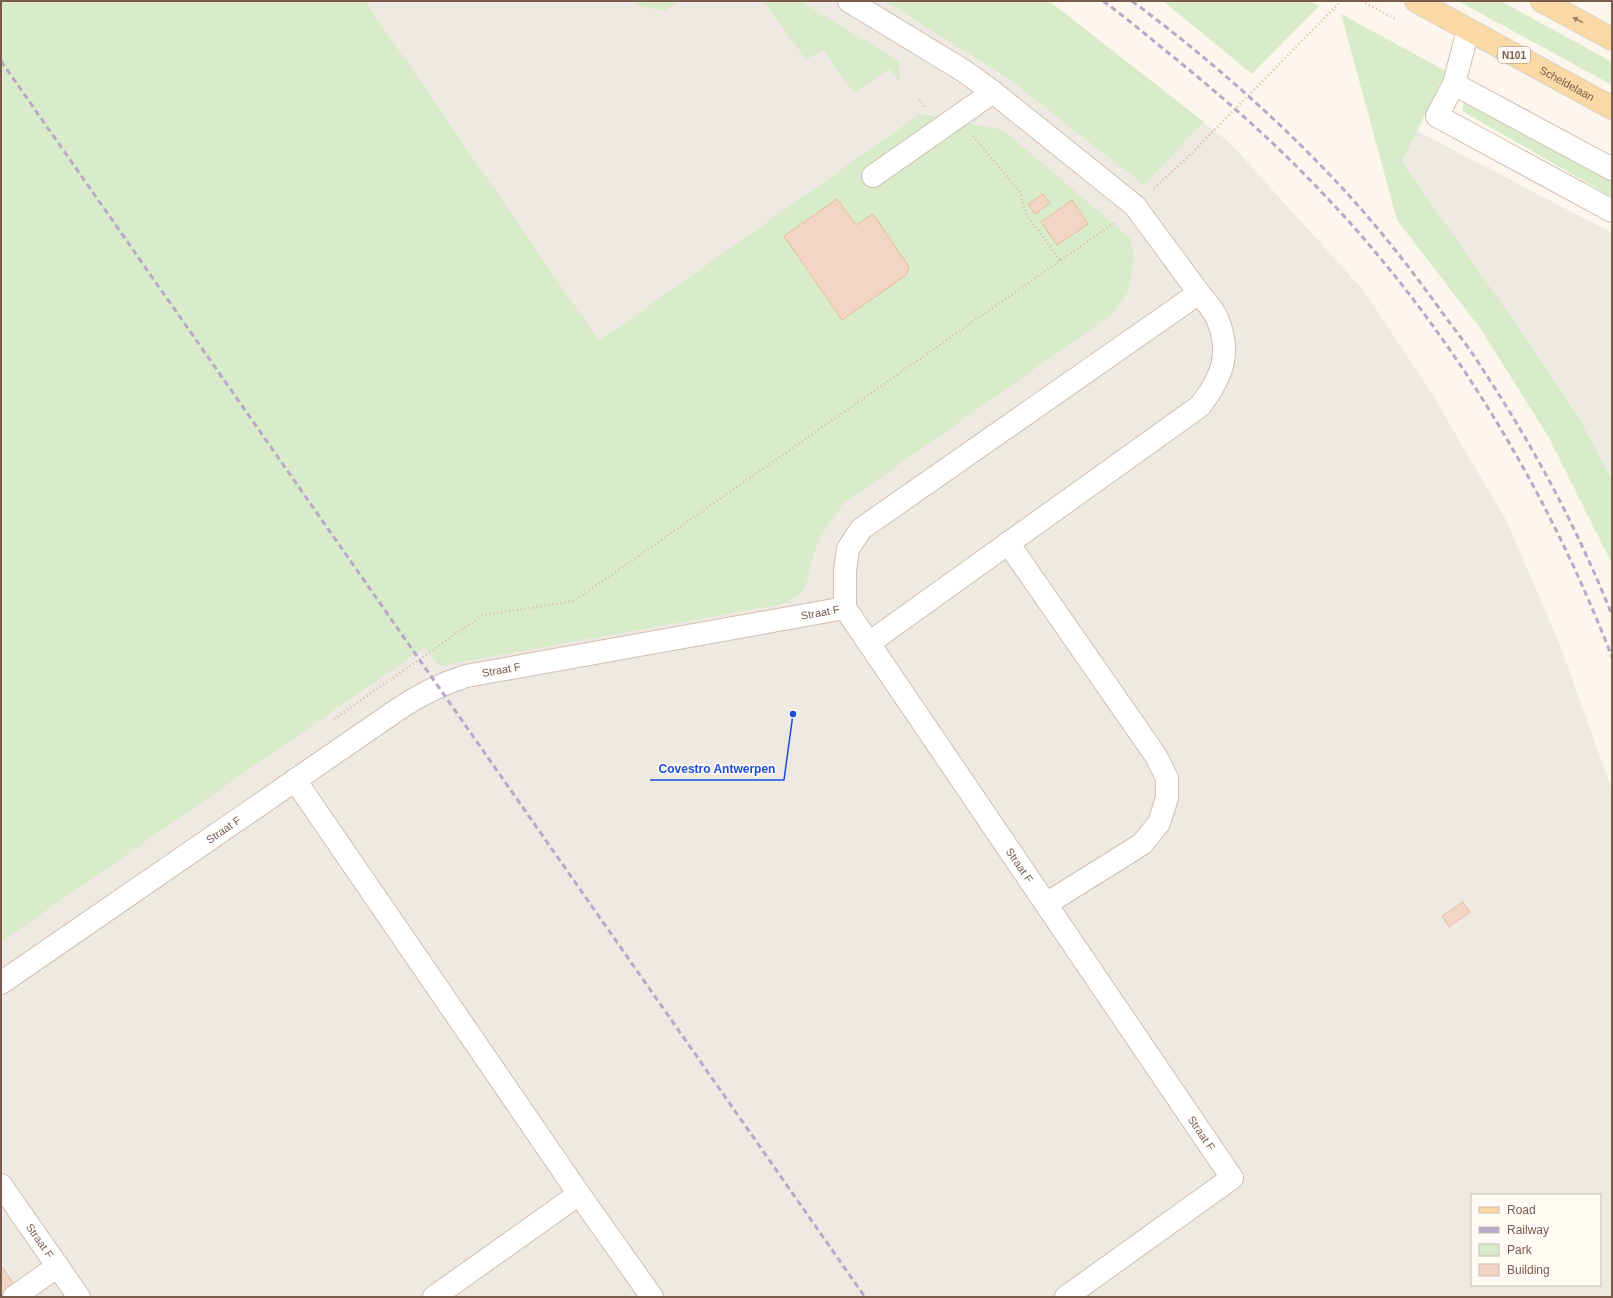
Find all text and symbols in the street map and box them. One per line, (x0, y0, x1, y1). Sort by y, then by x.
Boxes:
one-way arrow (1572, 17, 1583, 23)
road number: N101 (1498, 47, 1530, 63)
street label: Scheldelaan (1537, 64, 1596, 103)
street label: Straat F (800, 603, 841, 622)
street label: Straat F (481, 660, 522, 679)
callout: Covestro Antwerpen (650, 756, 784, 780)
text: Covestro Antwerpen (659, 762, 775, 776)
street label: Straat F (204, 814, 243, 846)
street label: Straat F (1004, 846, 1036, 885)
street label: Straat F (1186, 1114, 1218, 1153)
legend (1471, 1194, 1601, 1286)
text: Road (1507, 1203, 1536, 1217)
street label: Straat F (24, 1221, 56, 1261)
text: Railway (1507, 1223, 1549, 1237)
text: Park (1507, 1243, 1533, 1257)
text: Building (1507, 1263, 1550, 1277)

